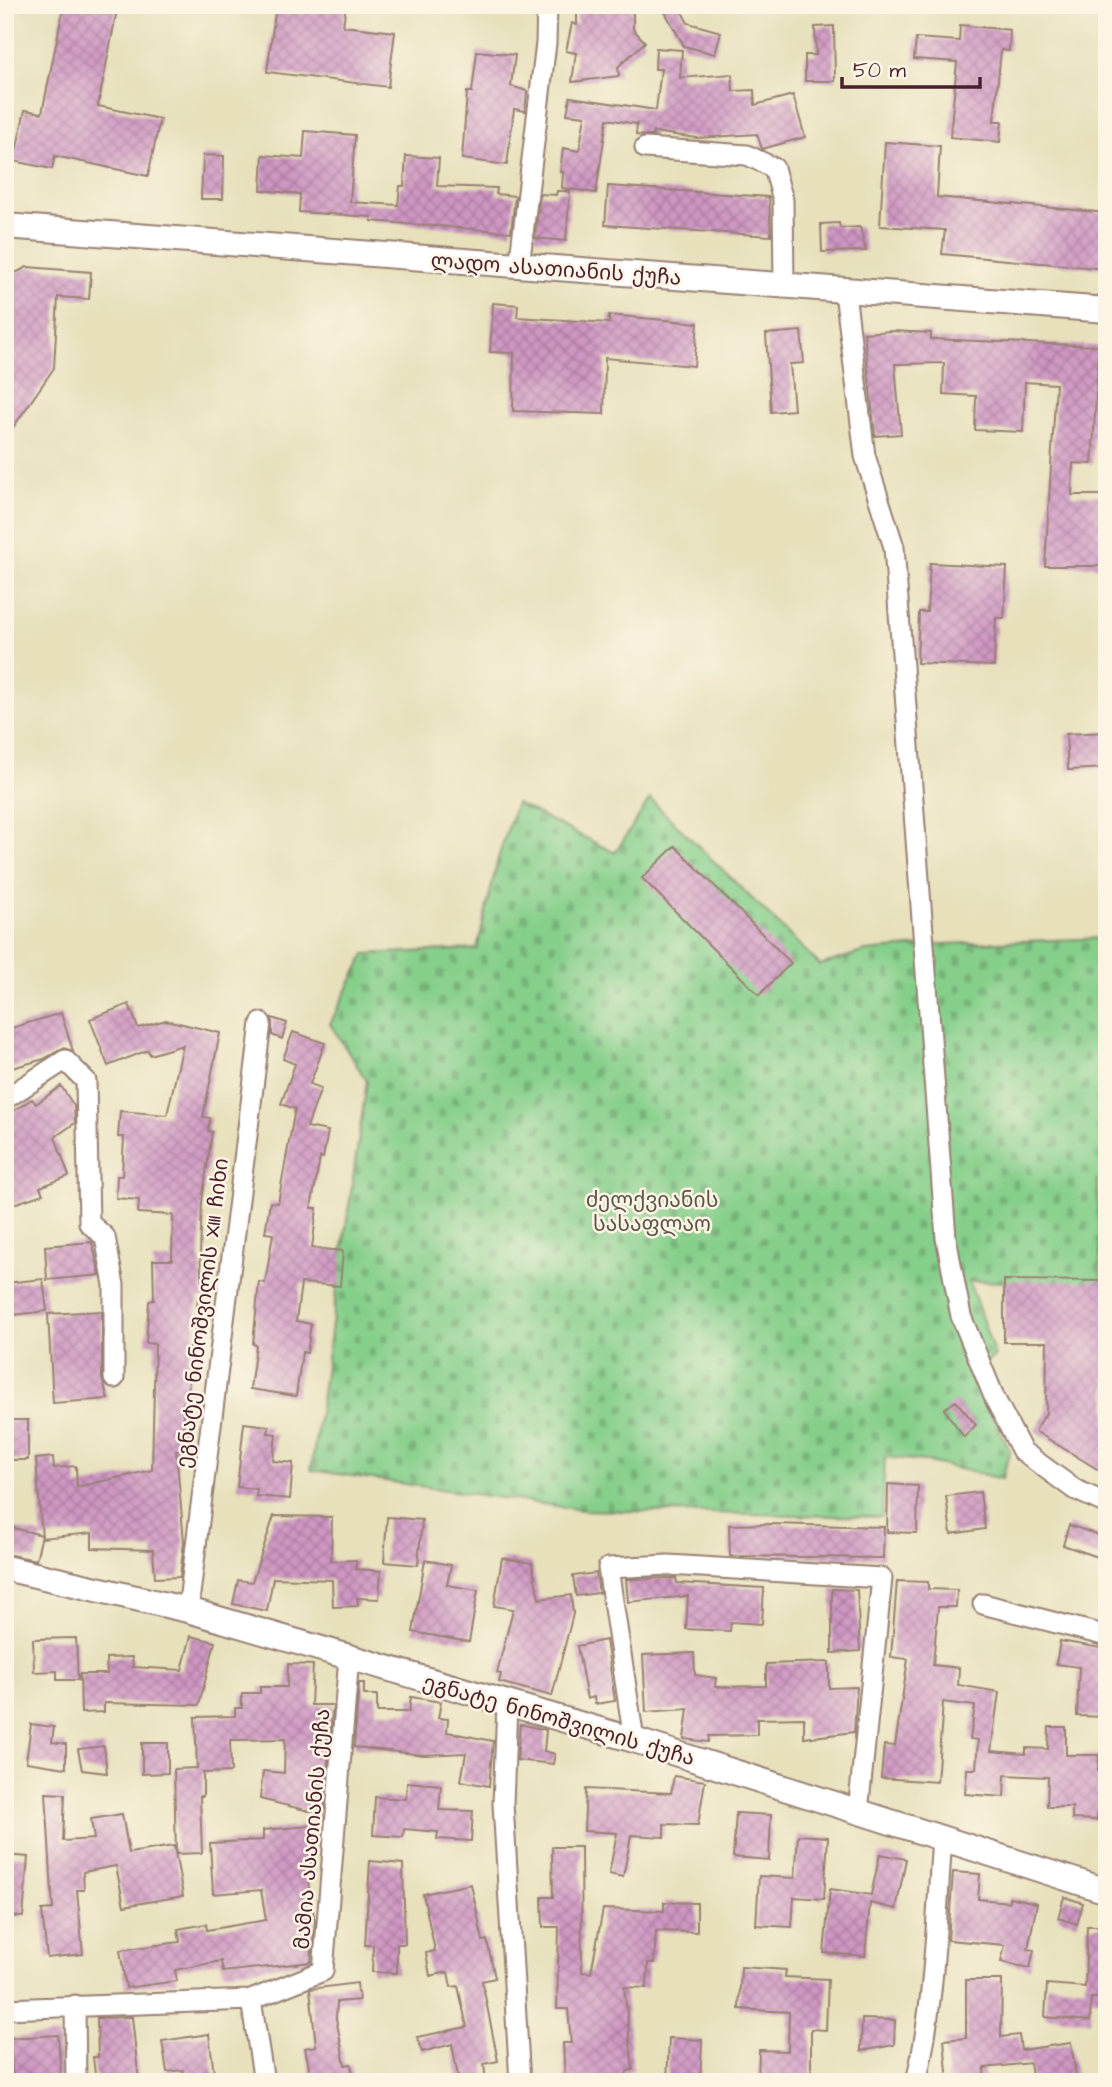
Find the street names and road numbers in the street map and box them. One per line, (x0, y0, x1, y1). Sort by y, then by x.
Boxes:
street label: ლადო ასათიანის ქუჩა (430, 246, 682, 293)
street label: ეგნატე ნინოშვილის XIII ჩიხი (169, 1156, 236, 1470)
street label: ეგნატე ნინოშვილის ქუჩა (420, 1668, 698, 1773)
street label: მამია ასათიანის ქუჩა (288, 1707, 337, 1951)

